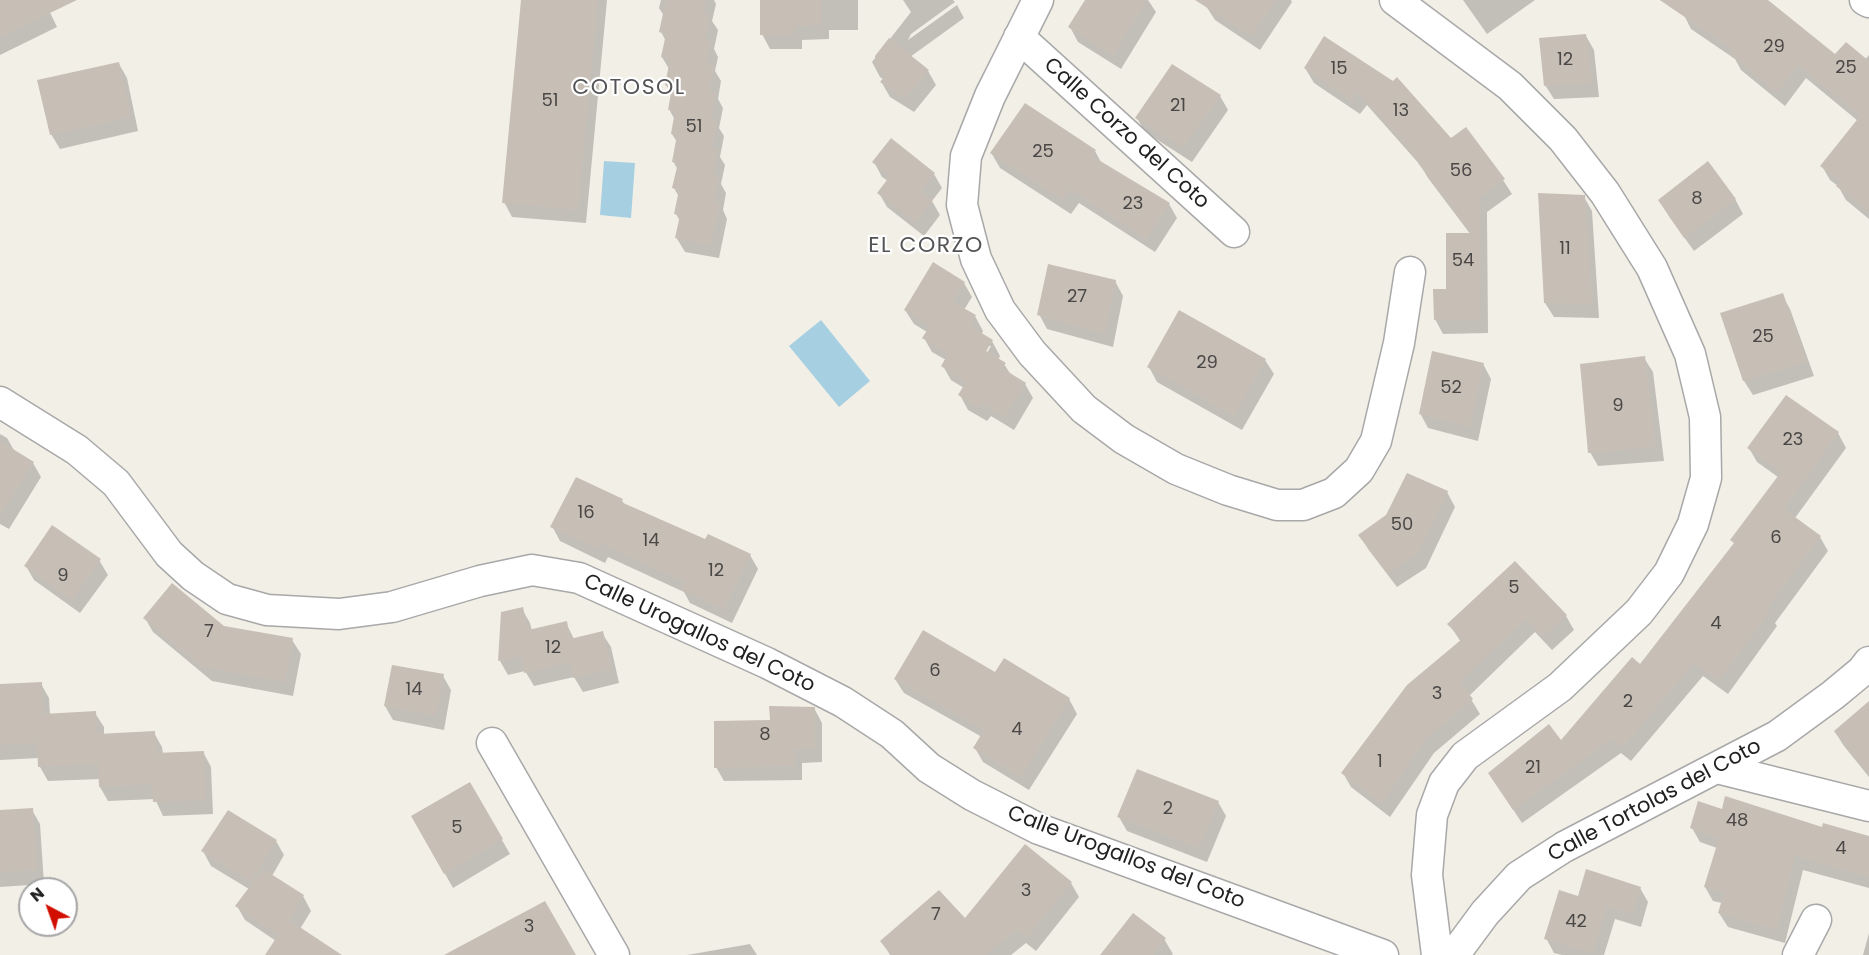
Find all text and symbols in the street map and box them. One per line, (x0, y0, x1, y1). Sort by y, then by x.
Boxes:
house number: 29 (1763, 36, 1785, 58)
house number: 12 (1557, 49, 1573, 71)
street label: Calle Corzo del Coto (1038, 53, 1214, 215)
house number: 25 (1835, 57, 1857, 79)
house number: 15 (1330, 58, 1348, 80)
district label: COTOSOL (572, 75, 686, 101)
house number: 51 (541, 90, 559, 112)
house number: 21 (1170, 95, 1186, 117)
house number: 13 (1393, 100, 1409, 122)
house number: 51 (685, 116, 703, 138)
house number: 25 (1032, 141, 1054, 163)
house number: 56 (1450, 160, 1472, 182)
house number: 8 (1691, 188, 1703, 210)
house number: 23 (1123, 193, 1143, 215)
district label: EL CORZO (868, 233, 984, 259)
house number: 11 (1559, 238, 1571, 260)
house number: 54 (1452, 250, 1474, 272)
house number: 27 (1067, 286, 1087, 308)
house number: 25 (1752, 326, 1774, 348)
house number: 29 (1196, 352, 1218, 374)
house number: 52 (1440, 377, 1462, 399)
house number: 9 (1612, 395, 1624, 417)
house number: 23 (1783, 429, 1803, 451)
house number: 16 (577, 502, 595, 524)
house number: 50 (1391, 514, 1413, 536)
house number: 6 (1770, 527, 1782, 549)
house number: 14 (642, 530, 660, 552)
house number: 12 (708, 560, 724, 582)
house number: 9 (57, 565, 69, 587)
street label: Calle Urogallos del Coto (579, 569, 819, 699)
house number: 5 (1508, 577, 1520, 599)
house number: 4 (1710, 613, 1722, 635)
house number: 7 (204, 621, 214, 643)
house number: 12 (545, 637, 561, 659)
house number: 6 (929, 660, 941, 682)
house number: 14 (405, 679, 423, 701)
house number: 3 (1432, 683, 1442, 705)
house number: 2 (1623, 691, 1633, 713)
house number: 4 (1011, 719, 1023, 741)
house number: 8 (759, 724, 771, 746)
street label: Calle Tortolas del Coto (1544, 734, 1766, 868)
house number: 1 (1377, 751, 1383, 773)
house number: 21 (1525, 757, 1541, 779)
house number: 2 (1163, 798, 1173, 820)
street label: Calle Urogallos del Coto (1004, 801, 1248, 915)
house number: 48 (1726, 810, 1748, 832)
house number: 5 (451, 817, 463, 839)
house number: 4 (1835, 838, 1847, 860)
north arrow (18, 877, 78, 937)
house number: 3 (1021, 880, 1031, 902)
text: N (25, 882, 49, 907)
house number: 7 (931, 904, 941, 926)
house number: 42 (1565, 911, 1587, 933)
house number: 3 (524, 916, 534, 938)

